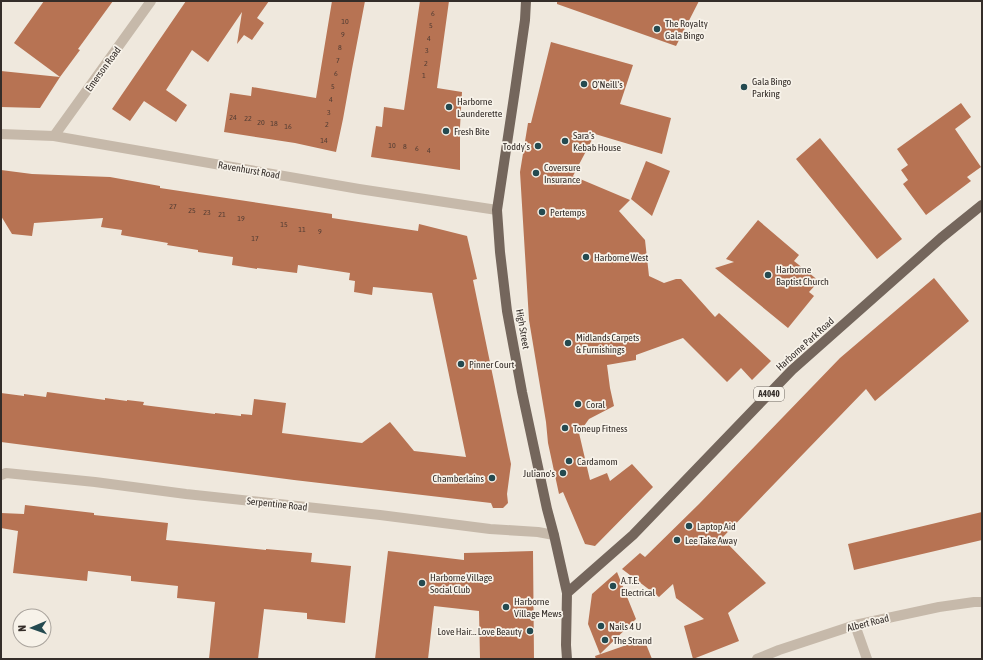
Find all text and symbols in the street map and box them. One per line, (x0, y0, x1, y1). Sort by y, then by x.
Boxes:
house number: 6 (431, 9, 435, 18)
house number: 10 (341, 17, 349, 26)
place label: The Royalty Gala Bingo (665, 18, 708, 41)
house number: 5 (429, 21, 433, 30)
marker: The Royalty Gala Bingo (652, 24, 662, 34)
house number: 9 (341, 30, 345, 39)
house number: 4 (427, 34, 431, 43)
house number: 8 (338, 43, 342, 52)
street label: Emerson Road (83, 44, 123, 93)
house number: 3 (425, 46, 429, 55)
house number: 7 (336, 56, 340, 65)
house number: 2 (424, 59, 428, 68)
house number: 6 (334, 69, 338, 78)
house number: 1 (422, 71, 426, 80)
place label: Gala Bingo Parking (752, 76, 792, 99)
marker: O'Neill's (579, 79, 589, 89)
place label: O'Neill's (592, 79, 623, 90)
house number: 5 (331, 82, 335, 91)
marker: Gala Bingo Parking (739, 82, 749, 92)
house number: 4 (329, 95, 333, 104)
place label: Harborne Launderette (457, 96, 503, 119)
marker: Harborne Launderette (444, 102, 454, 112)
house number: 3 (327, 108, 331, 117)
house number: 24 (229, 113, 237, 122)
house number: 22 (244, 114, 252, 123)
house number: 20 (257, 118, 265, 127)
house number: 18 (270, 119, 278, 128)
house number: 2 (325, 120, 329, 129)
house number: 16 (284, 122, 292, 131)
marker: Fresh Bite (441, 126, 451, 136)
place label: Fresh Bite (454, 126, 490, 137)
place label: Sara's Kebab House (573, 130, 622, 153)
house number: 14 (320, 136, 328, 145)
marker: Sara's Kebab House (560, 136, 570, 146)
house number: 10 (388, 141, 396, 150)
place label: Toddy's (503, 141, 530, 152)
marker: Toddy's (533, 141, 543, 151)
house number: 8 (403, 142, 407, 151)
house number: 6 (415, 144, 419, 153)
house number: 4 (427, 146, 431, 155)
street label: Ravenhurst Road (217, 159, 281, 181)
place label: Coversure Insurance (544, 162, 581, 185)
marker: Coversure Insurance (531, 168, 541, 178)
house number: 27 (169, 202, 177, 211)
house number: 25 (188, 206, 196, 215)
marker: Pertemps (537, 207, 547, 217)
place label: Pertemps (550, 207, 585, 218)
house number: 23 (203, 208, 211, 217)
house number: 21 (218, 210, 226, 219)
house number: 19 (237, 214, 245, 223)
house number: 15 (280, 220, 288, 229)
house number: 11 (298, 225, 306, 234)
house number: 9 (318, 227, 322, 236)
house number: 17 (251, 234, 259, 243)
marker: Harborne West (581, 252, 591, 262)
place label: Harborne West (594, 252, 649, 263)
place label: Harborne Baptist Church (776, 264, 829, 287)
marker: Harborne Baptist Church (763, 270, 773, 280)
street label: High Street (514, 308, 532, 350)
street label: Harborne Park Road (774, 315, 836, 373)
place label: Midlands Carpets & Furnishings (576, 332, 640, 355)
marker: Midlands Carpets & Furnishings (563, 338, 573, 348)
marker: Pinner Court (456, 359, 466, 369)
place label: Pinner Court (469, 359, 514, 370)
road number: A4040 (754, 387, 784, 401)
marker: Coral (573, 399, 583, 409)
place label: Coral (586, 399, 606, 410)
marker: Toneup Fitness (560, 423, 570, 433)
place label: Toneup Fitness (573, 423, 628, 434)
marker: Cardamom (564, 456, 574, 466)
place label: Cardamom (577, 456, 618, 467)
place label: Juliano's (523, 468, 555, 479)
marker: Juliano's (558, 468, 568, 478)
place label: Chamberlains (433, 473, 484, 484)
marker: Chamberlains (487, 473, 497, 483)
street label: Serpentine Road (246, 495, 308, 513)
marker: Laptop Aid (684, 521, 694, 531)
place label: Laptop Aid (697, 521, 736, 532)
marker: Lee Take Away (672, 535, 682, 545)
place label: Lee Take Away (685, 535, 737, 546)
place label: Harborne Village Social Club (430, 572, 493, 595)
place label: A.T.E. Electrical (621, 575, 655, 598)
marker: Harborne Village Social Club (417, 578, 427, 588)
marker: A.T.E. Electrical (608, 581, 618, 591)
place label: Harborne Village Mews (514, 596, 562, 619)
marker: Harborne Village Mews (501, 602, 511, 612)
north arrow (12, 608, 52, 648)
street label: Albert Road (846, 612, 890, 634)
marker: Nails 4 U (596, 621, 606, 631)
place label: Nails 4 U (609, 621, 641, 632)
text: N (16, 625, 28, 632)
place label: Love Hair... Love Beauty (437, 626, 522, 637)
marker: Love Hair... Love Beauty (525, 626, 535, 636)
marker: The Strand (600, 635, 610, 645)
place label: The Strand (613, 635, 652, 646)

